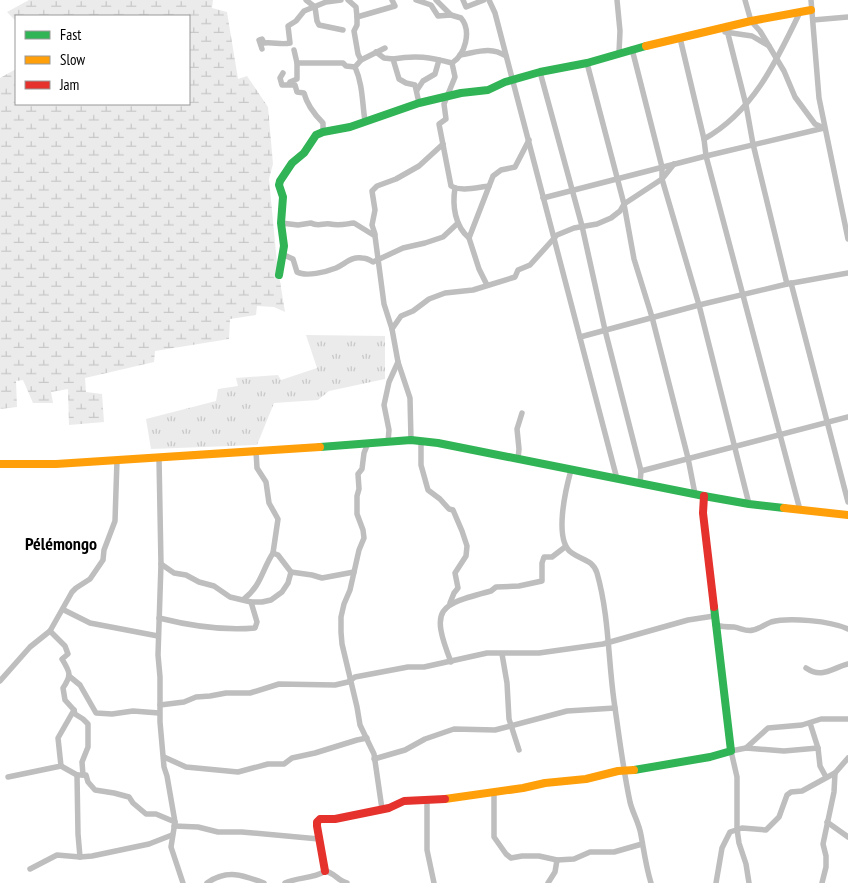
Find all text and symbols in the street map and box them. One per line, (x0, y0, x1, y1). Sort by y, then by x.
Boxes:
legend (15, 15, 190, 105)
text: Fast (60, 25, 81, 44)
text: Slow (60, 50, 85, 69)
text: Jam (59, 75, 79, 94)
district label: Pélémongo (25, 532, 97, 555)

